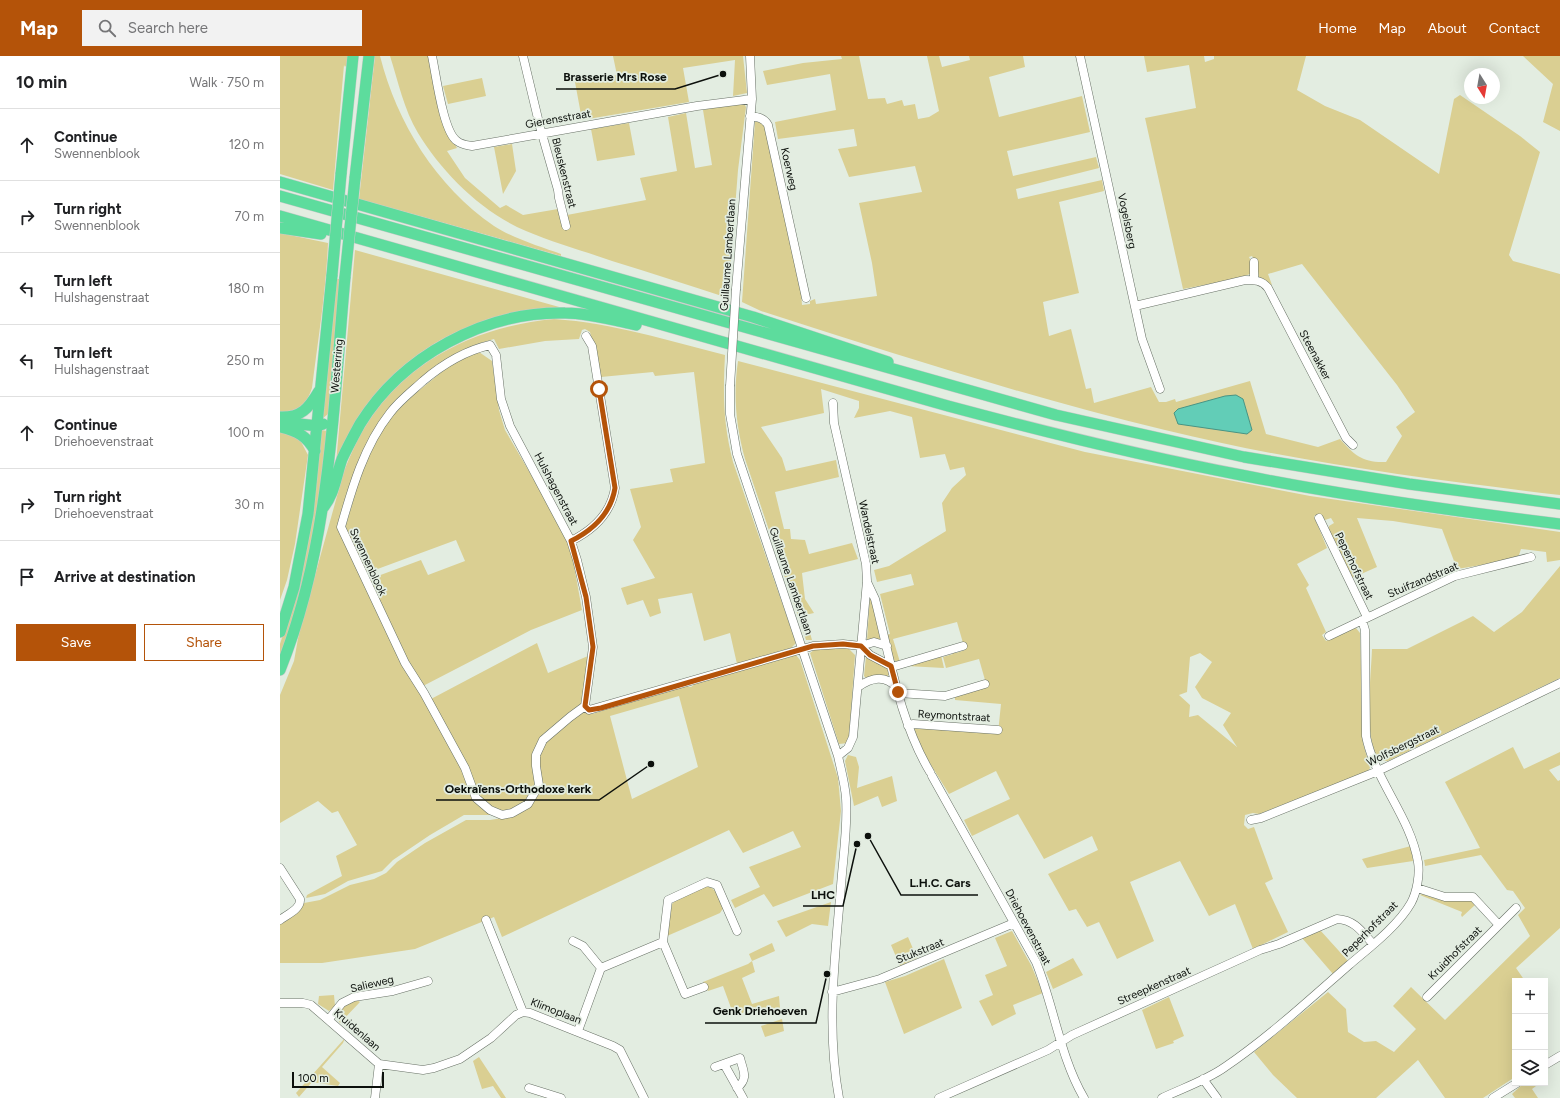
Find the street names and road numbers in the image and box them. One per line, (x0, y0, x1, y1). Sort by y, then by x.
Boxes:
street label: Gierensstraat (524, 107, 592, 131)
street label: Bleuskenstraat (549, 136, 579, 210)
street label: Koerweg (778, 146, 800, 192)
street label: Vogelsberg (1115, 192, 1139, 250)
street label: Guillaume Lambertlaan (718, 198, 738, 312)
street label: Steenakker (1296, 328, 1334, 383)
street label: Westerring (328, 339, 346, 393)
street label: Hulshagenstraat (531, 450, 581, 528)
street label: Wandelstraat (856, 499, 882, 565)
street label: Swennenblook (347, 526, 390, 598)
street label: Guillaume Lambertlaan (767, 526, 815, 636)
street label: Peperhofstraat (1332, 530, 1376, 602)
street label: Stuifzandstraat (1386, 559, 1460, 601)
street label: Reymontstraat (917, 708, 991, 724)
street label: Wolfsbergstraat (1365, 723, 1441, 769)
street label: Driehoevenstraat (1002, 887, 1054, 967)
street label: Peperhofstraat (1339, 898, 1401, 960)
street label: Kruidhofstraat (1425, 923, 1485, 983)
street label: Stukstraat (894, 935, 946, 967)
street label: Streepkenstraat (1115, 964, 1193, 1008)
street label: Salieweg (349, 973, 395, 995)
street label: Klimoplaan (529, 995, 583, 1027)
street label: Kruidenlaan (331, 1006, 383, 1054)

